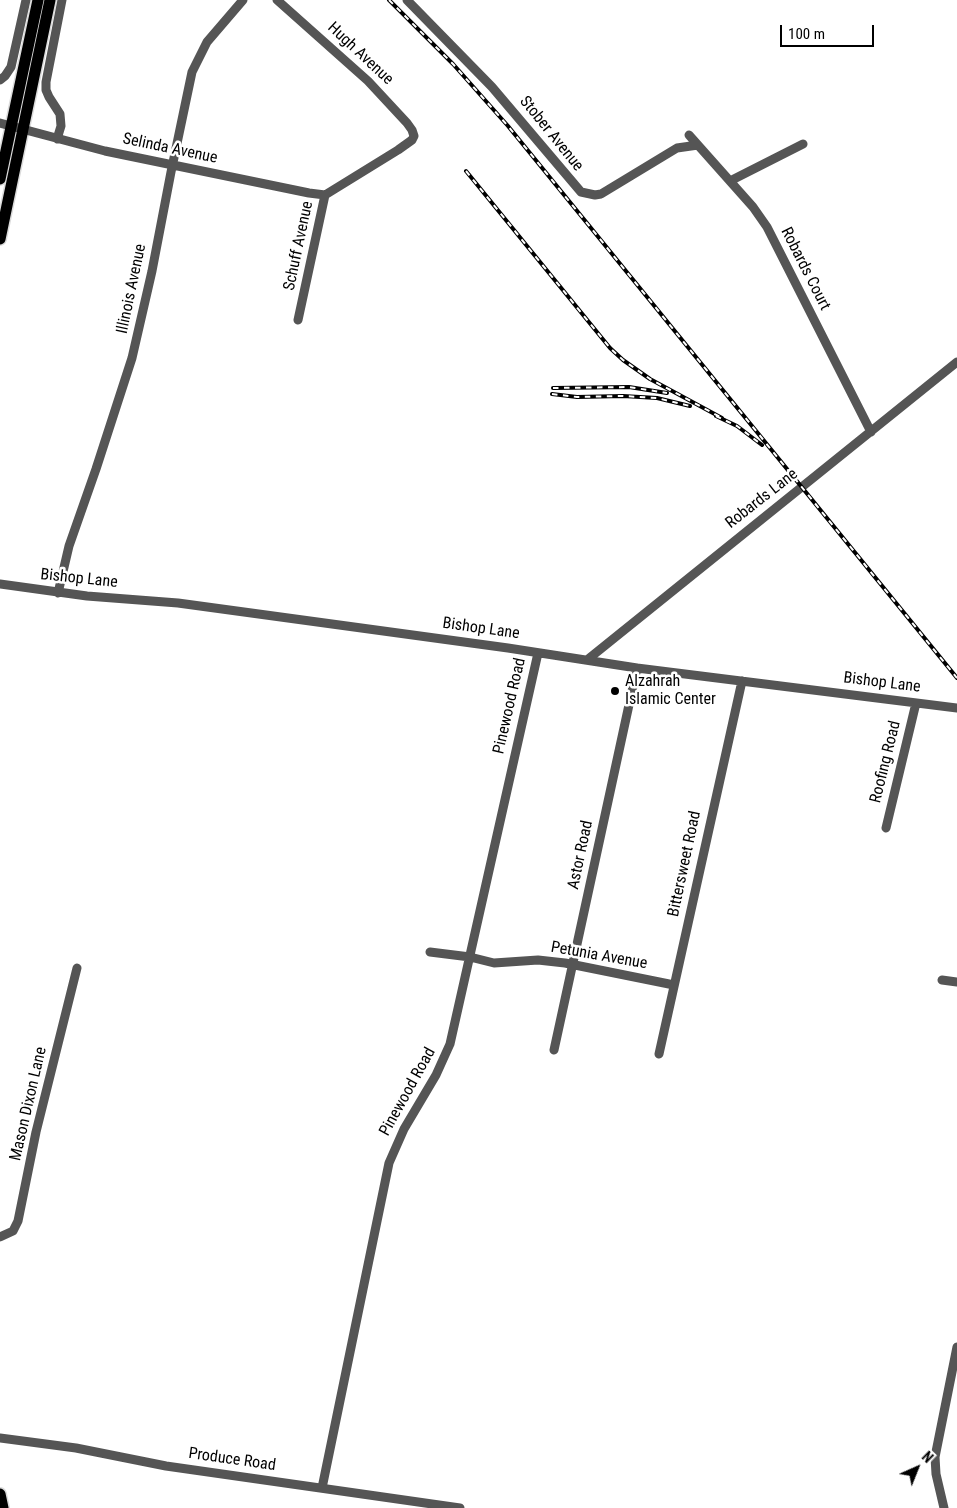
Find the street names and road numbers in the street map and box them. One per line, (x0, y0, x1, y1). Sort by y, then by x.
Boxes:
street label: Hugh Avenue (323, 19, 397, 89)
street label: Stober Avenue (515, 93, 587, 175)
street label: Selinda Avenue (121, 130, 219, 168)
street label: Schuff Avenue (280, 199, 318, 293)
street label: Robards Court (776, 224, 834, 314)
street label: Illinois Avenue (113, 242, 151, 336)
street label: Robards Lane (722, 465, 802, 533)
street label: Bishop Lane (39, 565, 119, 593)
street label: Bishop Lane (441, 614, 521, 644)
street label: Pinewood Road (490, 656, 530, 756)
street label: Bishop Lane (842, 669, 922, 697)
street label: Roofing Road (867, 719, 905, 805)
street label: Bittersweet Road (664, 809, 706, 919)
street label: Astor Road (564, 819, 598, 891)
street label: Petunia Avenue (549, 938, 649, 974)
street label: Pinewood Road (376, 1044, 440, 1140)
street label: Mason Dixon Lane (7, 1045, 51, 1163)
street label: Produce Road (187, 1444, 277, 1476)

